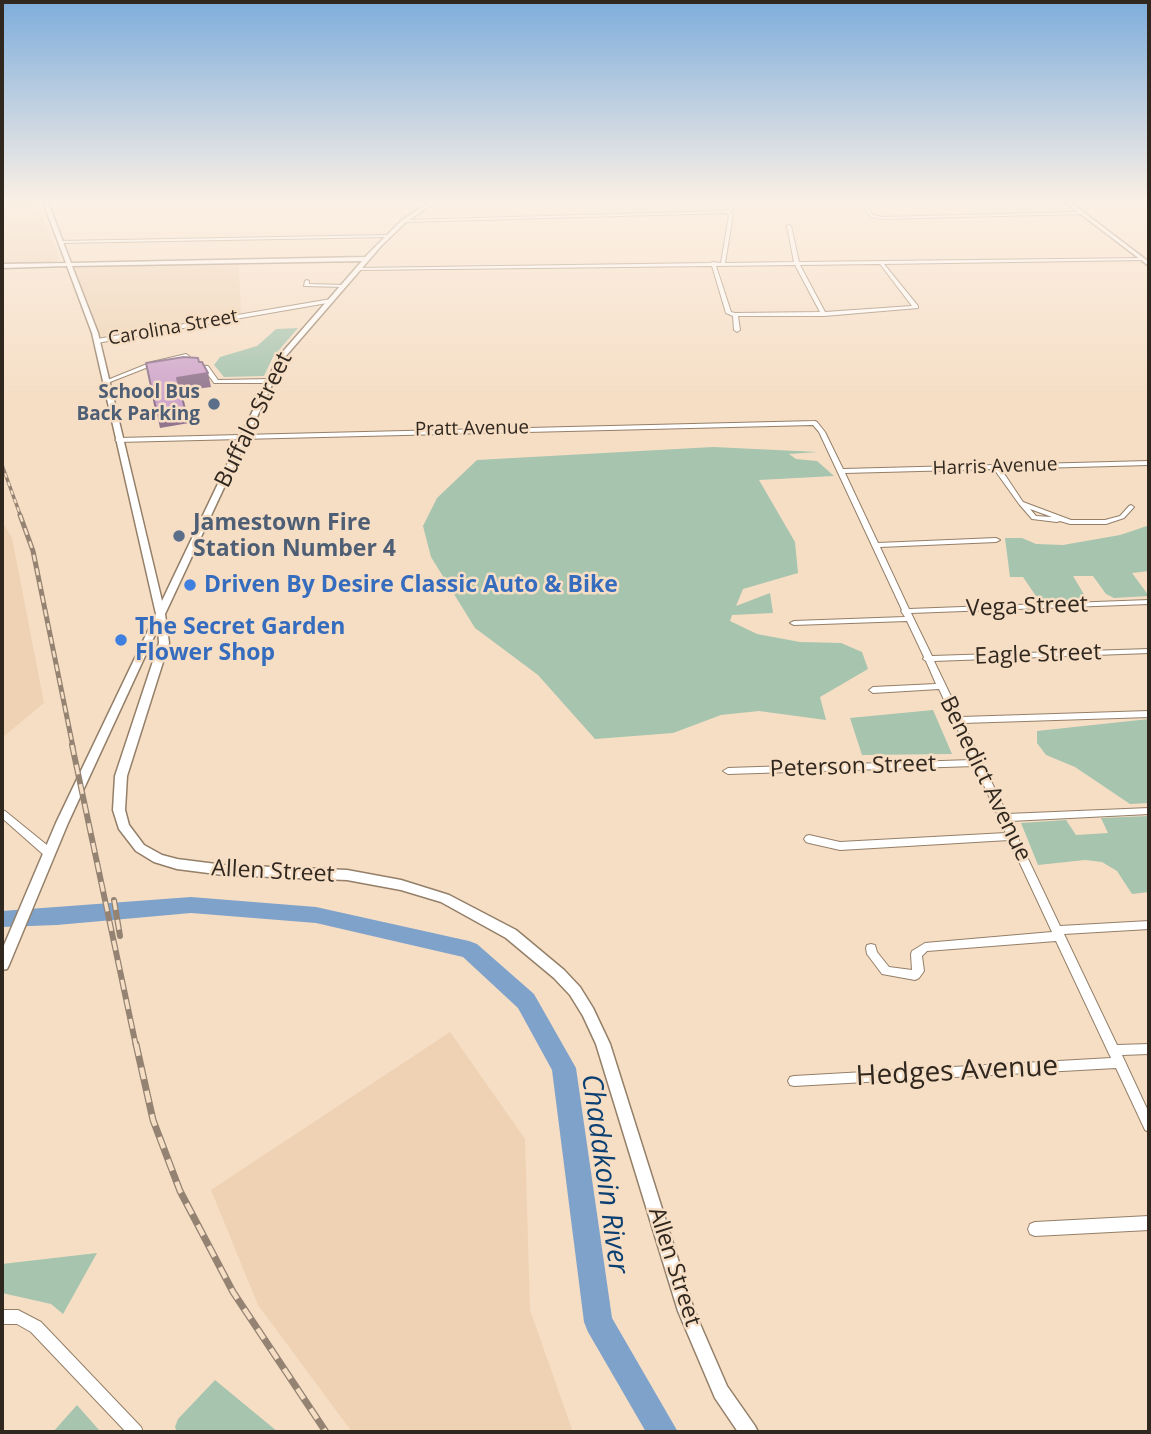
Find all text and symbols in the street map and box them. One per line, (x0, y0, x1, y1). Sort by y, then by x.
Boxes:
street label: Carolina Street (106, 305, 240, 351)
street label: Buffalo Street (209, 348, 299, 492)
place label: School Bus Back Parking (76, 382, 200, 426)
marker: School Bus Back Parking (206, 396, 222, 412)
street label: Pratt Avenue (415, 417, 529, 441)
street label: Harris Avenue (932, 453, 1058, 481)
place label: Jamestown Fire Station Number 4 (193, 509, 396, 563)
marker: Jamestown Fire Station Number 4 (171, 528, 187, 544)
place label: Driven By Desire Classic Auto & Bike (204, 571, 618, 599)
marker: Driven By Desire Classic Auto & Bike (182, 577, 198, 593)
street label: Vega Street (966, 591, 1088, 623)
place label: The Secret Garden Flower Shop (135, 613, 345, 667)
marker: The Secret Garden Flower Shop (113, 632, 129, 648)
street label: Eagle Street (974, 639, 1102, 671)
street label: Benedict Avenue (933, 692, 1037, 866)
street label: Peterson Street (769, 750, 937, 784)
street label: Allen Street (211, 855, 335, 889)
street label: Hedges Avenue (855, 1050, 1059, 1094)
water label: Chadakoin River (573, 1072, 635, 1276)
street label: Allen Street (642, 1204, 706, 1330)

